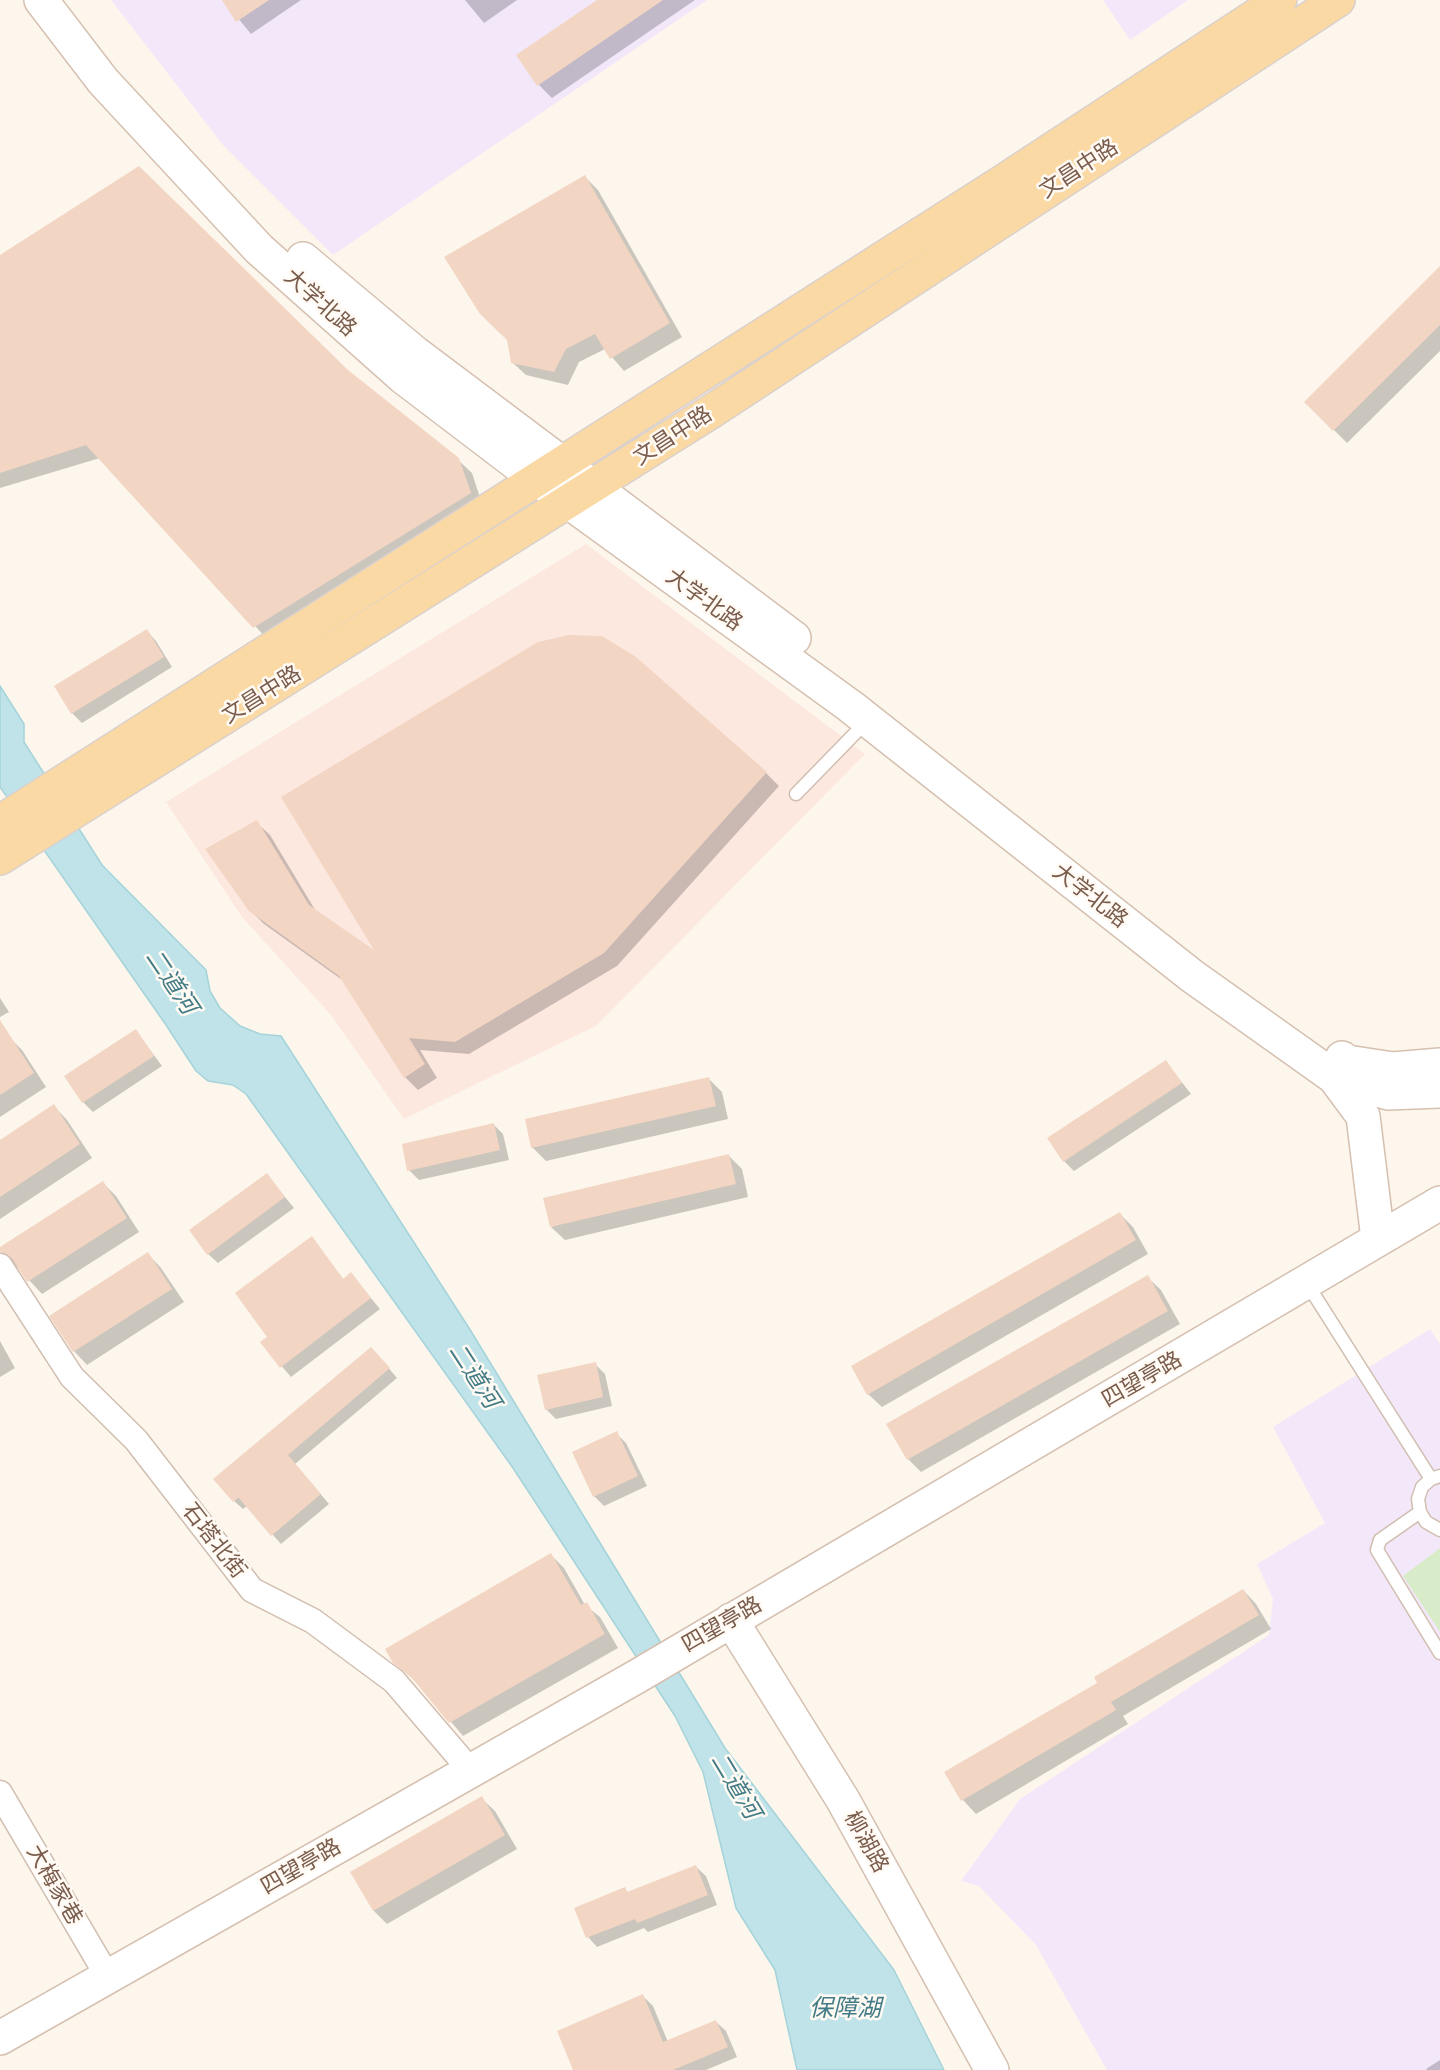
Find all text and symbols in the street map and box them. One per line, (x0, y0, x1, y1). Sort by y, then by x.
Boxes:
street label: 文昌中路 (1035, 134, 1123, 204)
street label: 大学北路 (278, 264, 362, 342)
street label: 文昌中路 (629, 401, 717, 471)
street label: 大学北路 (661, 563, 747, 637)
street label: 文昌中路 (218, 660, 306, 730)
street label: 大学北路 (1047, 859, 1133, 933)
water label: 二道河 (139, 944, 203, 1020)
water label: 二道河 (442, 1338, 506, 1414)
street label: 四望亭路 (1097, 1347, 1187, 1413)
street label: 石塔北街 (177, 1498, 251, 1584)
street label: 四望亭路 (677, 1592, 767, 1658)
water label: 二道河 (704, 1748, 766, 1824)
street label: 柳湖路 (838, 1807, 894, 1877)
street label: 四望亭路 (256, 1834, 346, 1900)
street label: 大梅家巷 (21, 1840, 87, 1930)
water label: 保障湖 (809, 1995, 881, 2023)

